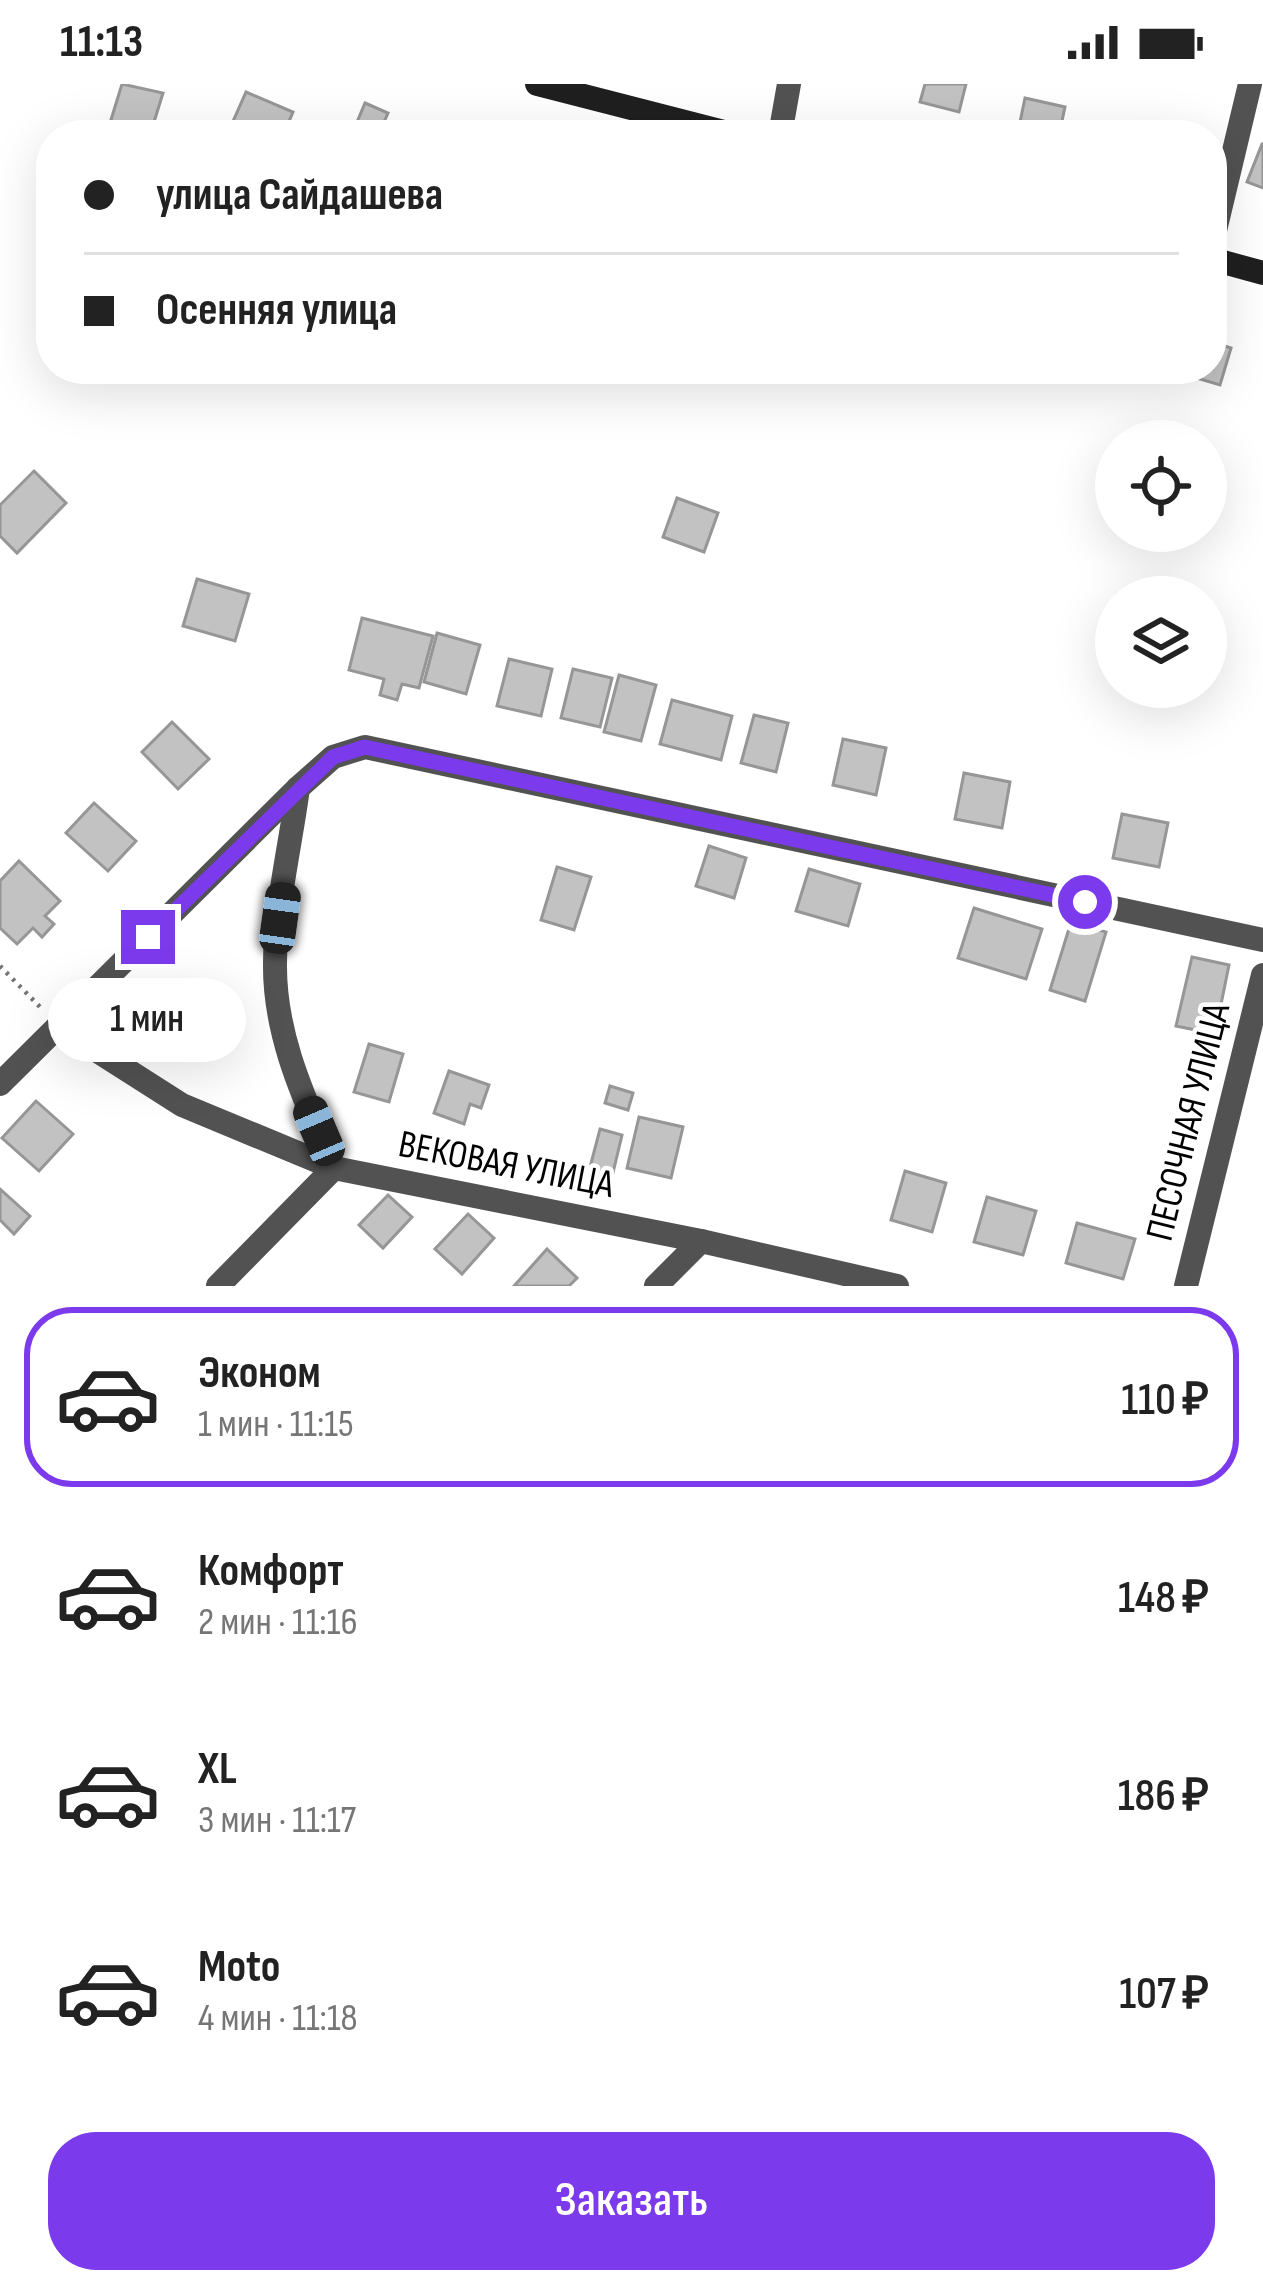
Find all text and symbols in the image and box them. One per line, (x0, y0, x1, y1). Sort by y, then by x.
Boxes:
text: 11:13 (60, 15, 143, 70)
text: улица Сайдашева (156, 168, 443, 223)
text: Осенняя улица (156, 283, 397, 338)
map controls (1095, 420, 1227, 708)
button: locate (1095, 420, 1227, 552)
button: layers (1095, 576, 1227, 708)
route start (1058, 875, 1112, 929)
car (257, 880, 303, 956)
route end (121, 910, 175, 964)
callout: 1 мин (49, 979, 247, 1063)
text: 1 мин (110, 996, 184, 1043)
street label: ПЕСОЧНАЯ УЛИЦА (1137, 998, 1241, 1246)
car (288, 1091, 350, 1171)
street label: ВЕКОВАЯ УЛИЦА (394, 1121, 618, 1209)
icon: car (54, 1343, 162, 1451)
text: Эконом (198, 1346, 321, 1401)
text: 110 ₽ (1121, 1373, 1209, 1428)
text: 1 мин · 11:15 (198, 1401, 354, 1448)
icon: car (54, 1541, 162, 1649)
text: Комфорт (198, 1544, 344, 1599)
text: 148 ₽ (1118, 1571, 1209, 1626)
text: 2 мин · 11:16 (198, 1599, 357, 1646)
icon: car (54, 1739, 162, 1847)
text: XL (198, 1742, 237, 1797)
text: 186 ₽ (1118, 1769, 1209, 1824)
text: 3 мин · 11:17 (198, 1797, 356, 1844)
icon: car (54, 1937, 162, 2045)
text: Moto (198, 1940, 280, 1995)
text: 107 ₽ (1119, 1967, 1209, 2022)
text: 4 мин · 11:18 (198, 1995, 358, 2042)
button: Заказать (48, 2132, 1215, 2270)

